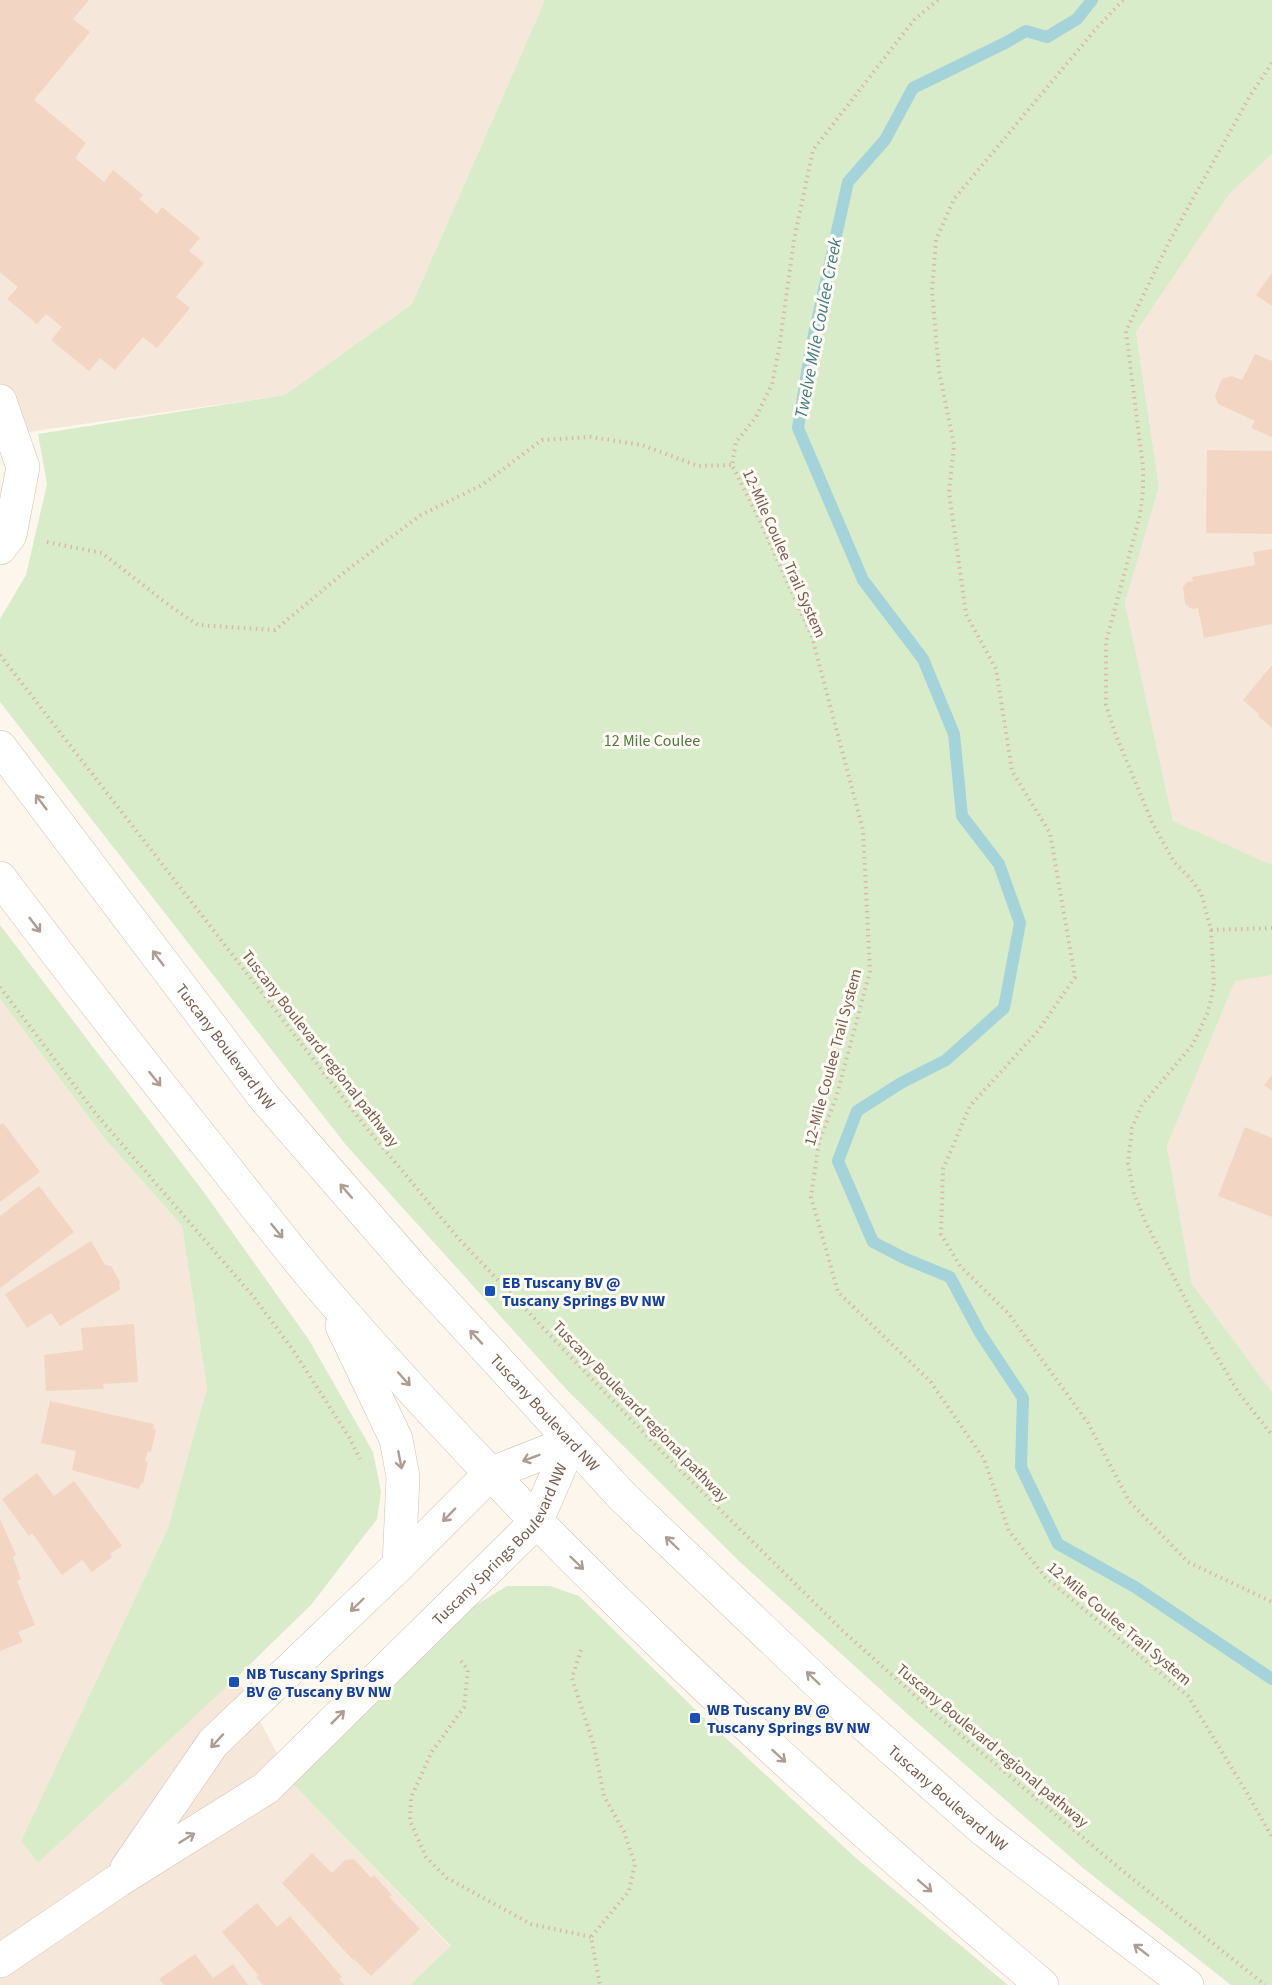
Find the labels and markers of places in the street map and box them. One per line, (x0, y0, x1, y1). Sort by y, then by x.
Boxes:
place label: EB Tuscany BV @ Tuscany Springs BV NW (502, 1272, 665, 1312)
marker: EB Tuscany BV @ Tuscany Springs BV NW (483, 1284, 497, 1298)
place label: NB Tuscany Springs BV @ Tuscany BV NW (246, 1663, 391, 1703)
marker: NB Tuscany Springs BV @ Tuscany BV NW (227, 1675, 241, 1689)
place label: WB Tuscany BV @ Tuscany Springs BV NW (707, 1699, 870, 1739)
marker: WB Tuscany BV @ Tuscany Springs BV NW (688, 1711, 702, 1725)

